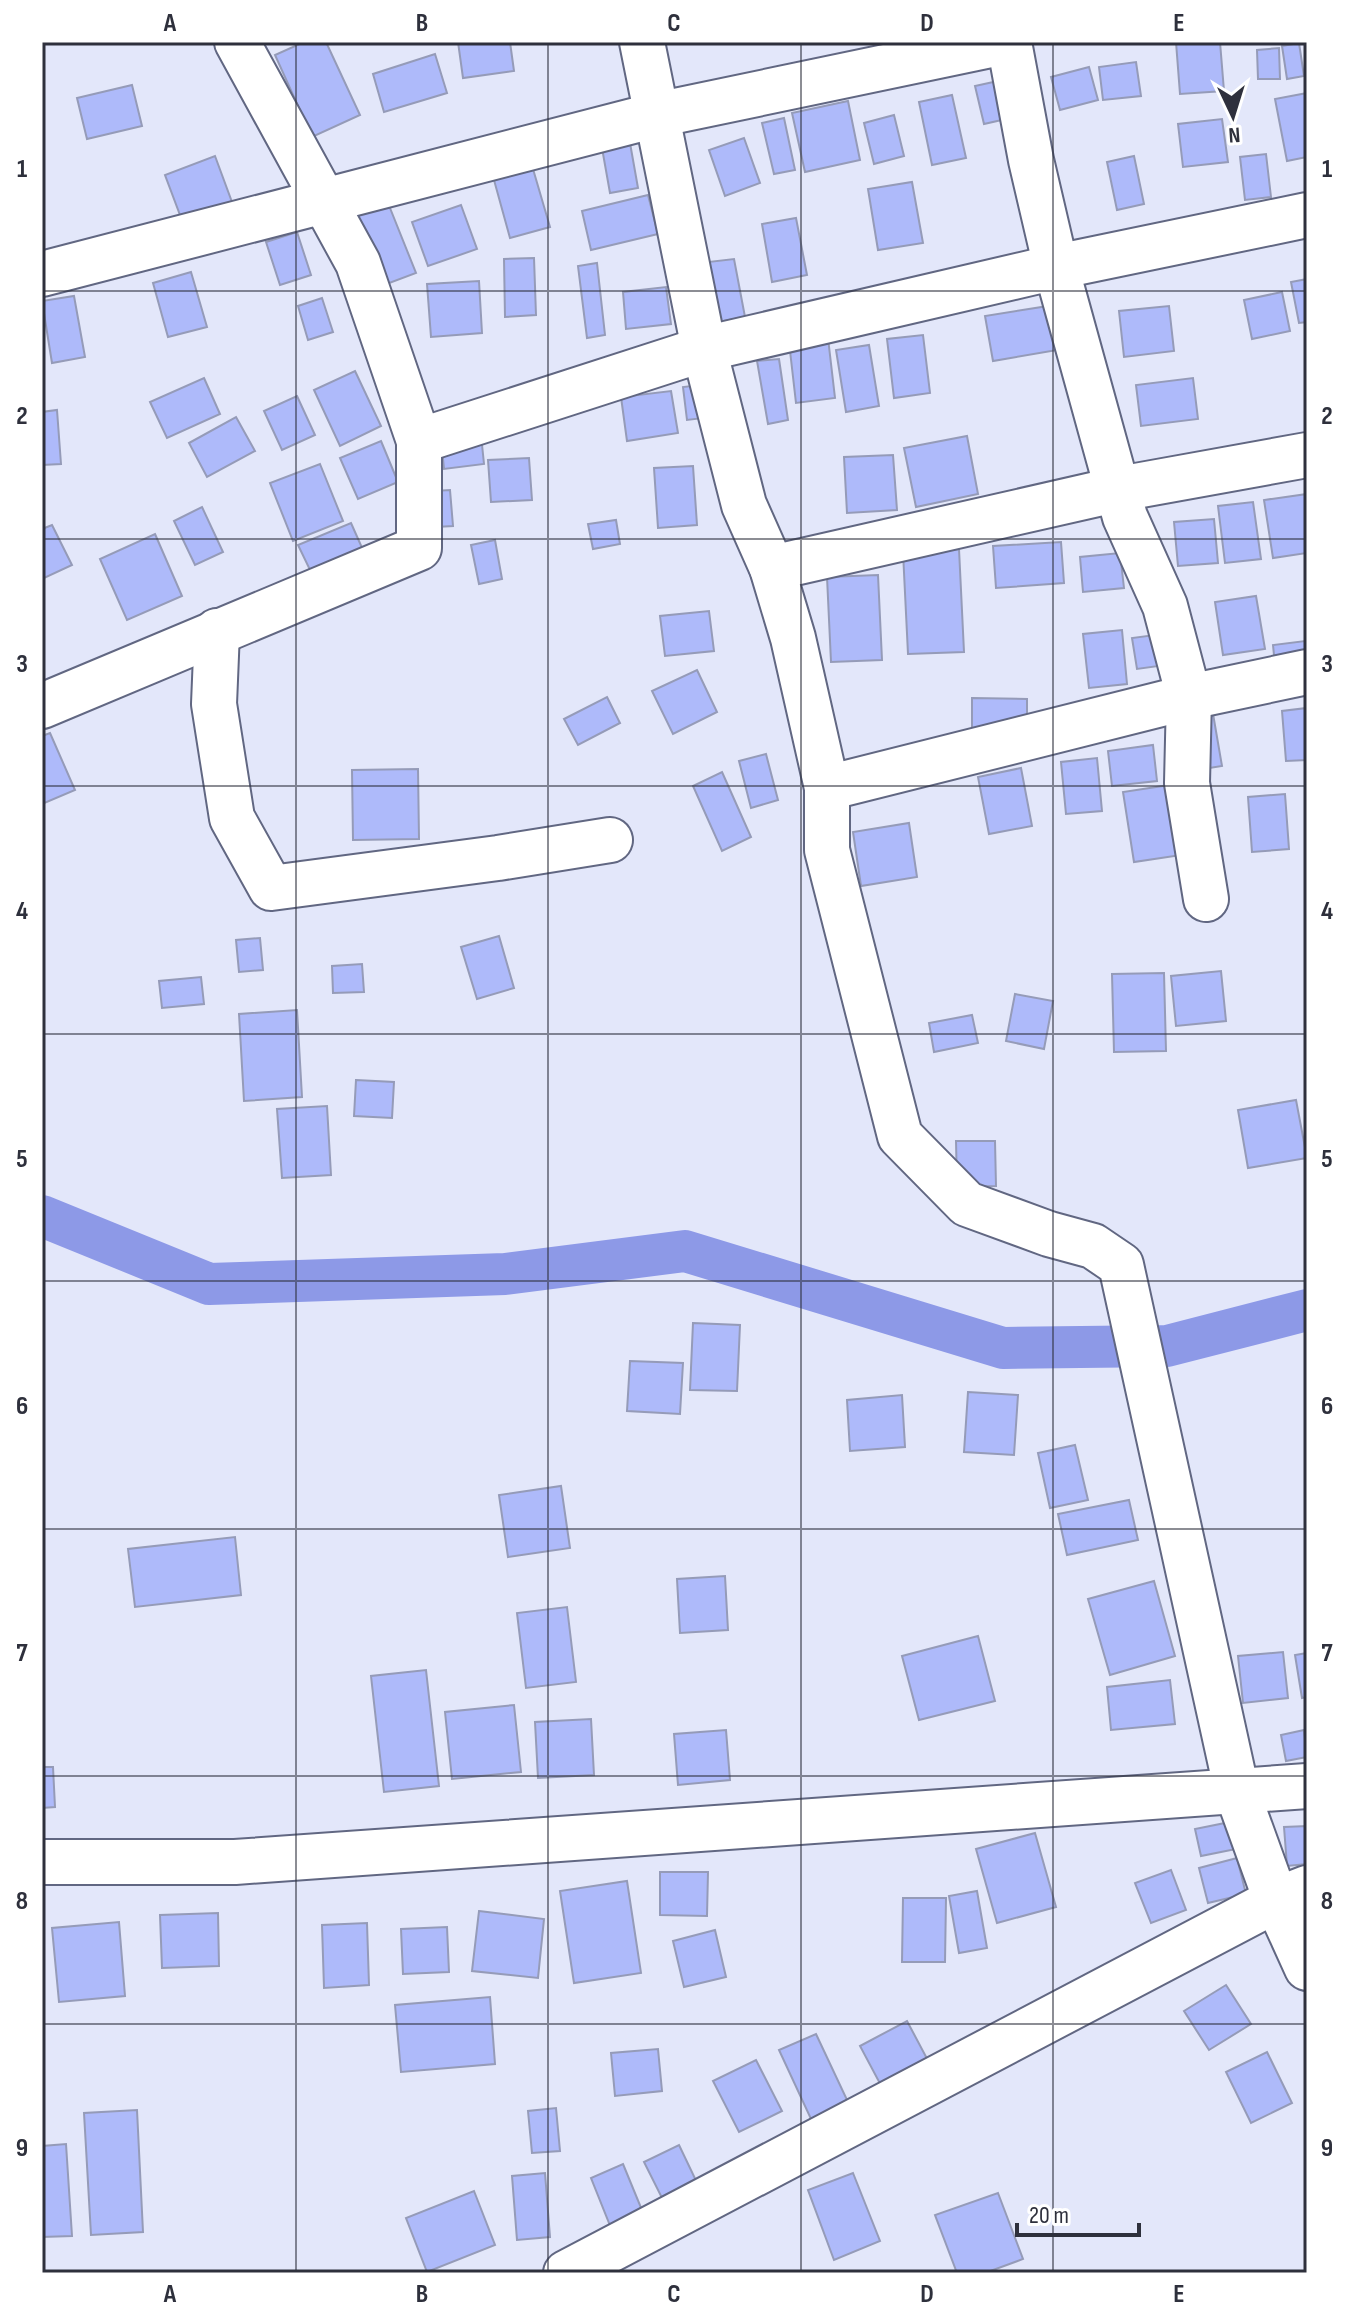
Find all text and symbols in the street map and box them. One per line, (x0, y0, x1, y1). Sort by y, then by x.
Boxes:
text: A (163, 8, 177, 39)
text: B (416, 8, 428, 39)
text: C (667, 8, 681, 39)
text: D (920, 8, 934, 39)
text: E (1173, 8, 1185, 39)
north arrow (1193, 76, 1273, 156)
text: N (1227, 121, 1241, 148)
text: 1 (17, 154, 27, 185)
text: 1 (1322, 154, 1332, 185)
text: 2 (16, 401, 28, 432)
text: 2 (1321, 401, 1333, 432)
text: 3 (16, 649, 28, 680)
text: 3 (1321, 649, 1333, 680)
text: 4 (16, 896, 28, 927)
text: 4 (1321, 896, 1333, 927)
text: 5 (16, 1144, 28, 1175)
text: 5 (1321, 1144, 1333, 1175)
text: 6 (16, 1391, 28, 1422)
text: 6 (1321, 1391, 1333, 1422)
text: 7 (16, 1638, 28, 1669)
text: 7 (1321, 1638, 1333, 1669)
text: 8 (16, 1886, 28, 1917)
text: 8 (1321, 1886, 1333, 1917)
text: 9 (16, 2133, 28, 2164)
text: 9 (1321, 2133, 1333, 2164)
scale bar (1017, 2187, 1139, 2237)
text: 20 m (1029, 2201, 1069, 2230)
text: A (163, 2279, 177, 2310)
text: B (416, 2279, 428, 2310)
text: C (667, 2279, 681, 2310)
text: D (920, 2279, 934, 2310)
text: E (1173, 2279, 1185, 2310)

